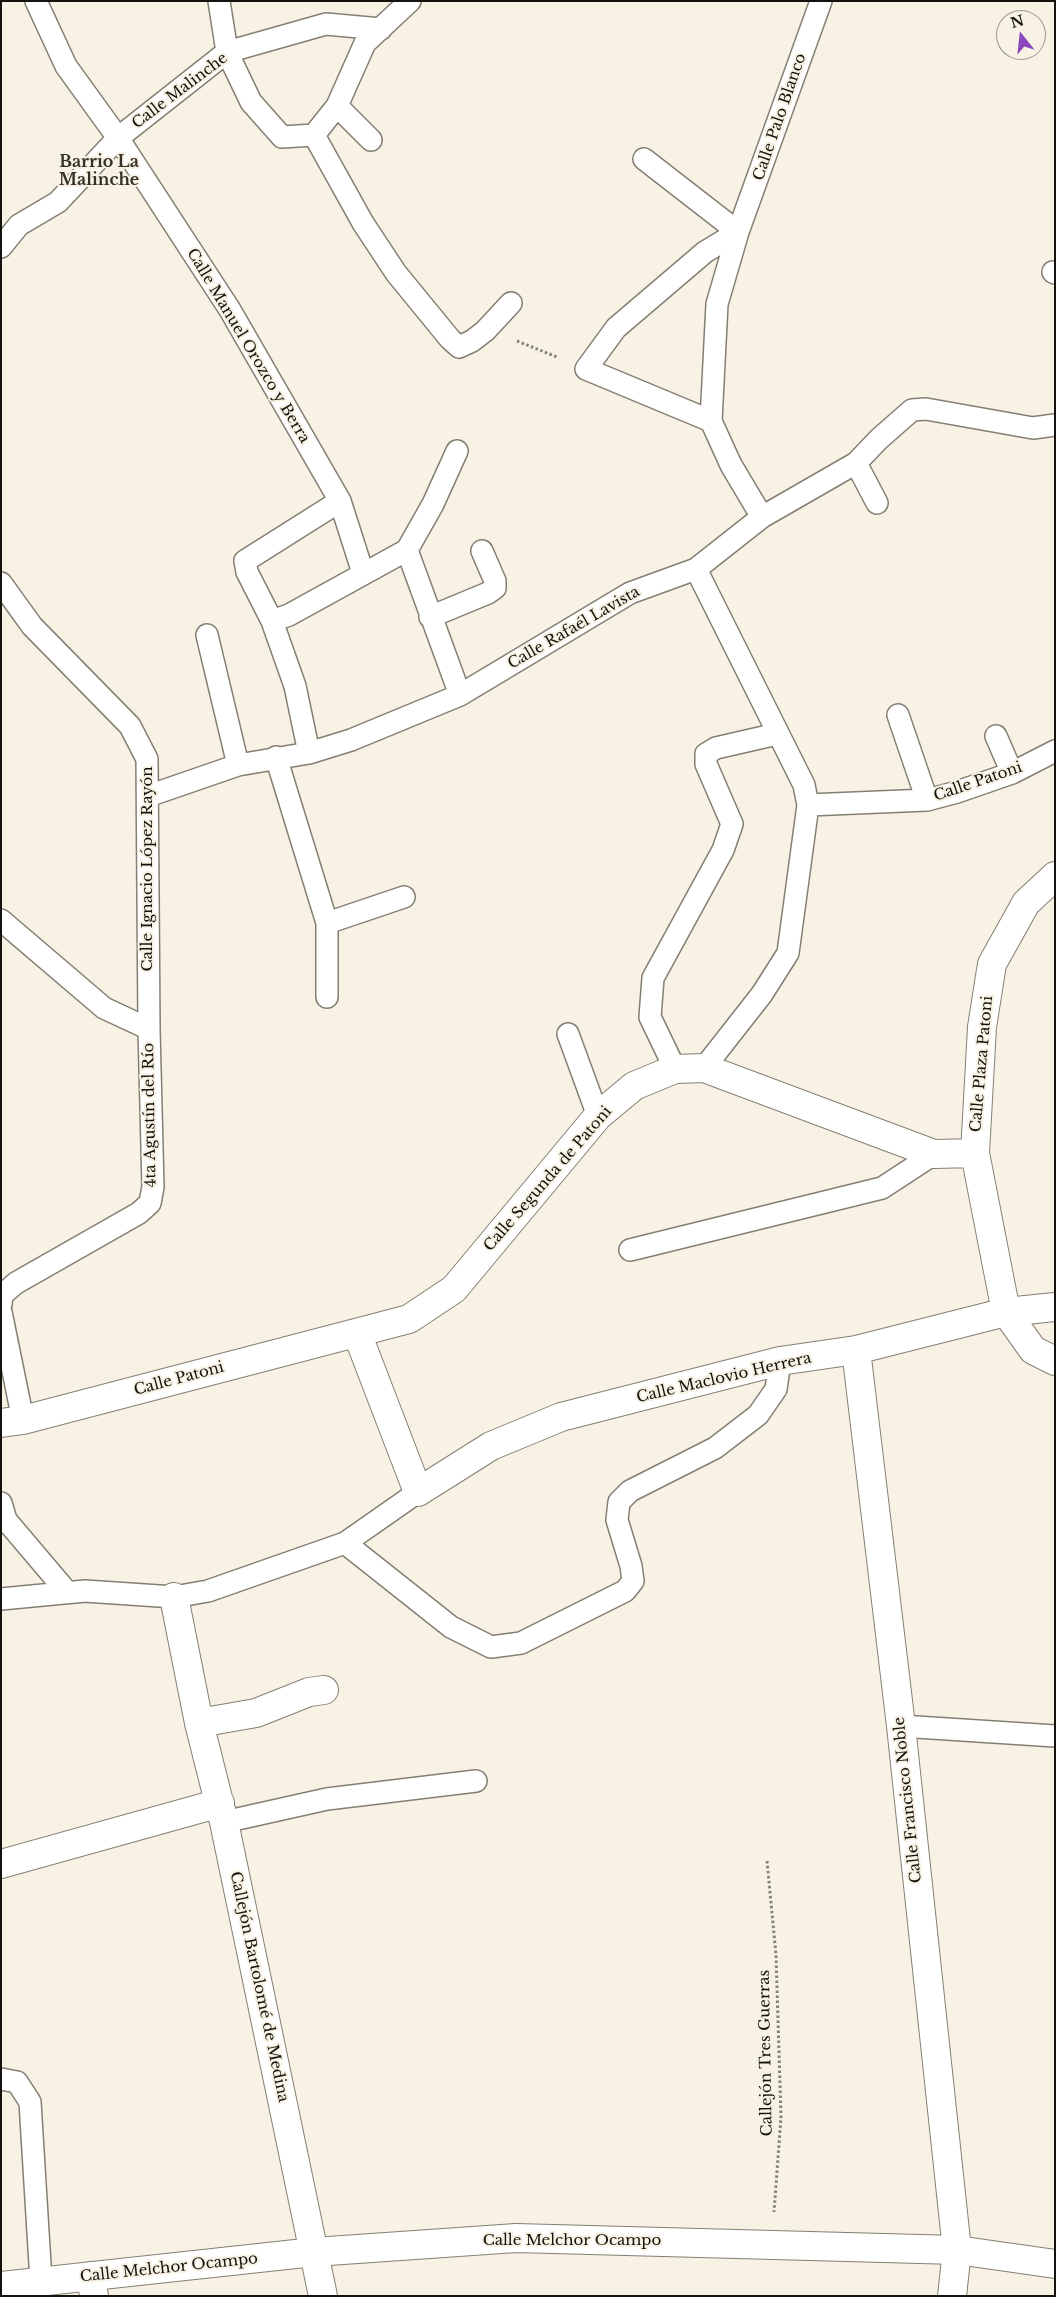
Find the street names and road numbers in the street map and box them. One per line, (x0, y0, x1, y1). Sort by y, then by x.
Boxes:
street label: Calle Malinche (129, 49, 231, 133)
street label: Calle Palo Blanco (750, 51, 810, 183)
street label: Calle Manuel Orozco y Berra (183, 245, 313, 447)
street label: Calle Rafaél Lavista (505, 583, 643, 673)
street label: Calle Patoni (931, 758, 1025, 806)
street label: Calle Ignacio López Rayón (139, 766, 157, 972)
street label: Calle Plaza Patoni (967, 995, 997, 1133)
street label: 4ta Agustín del Río (140, 1043, 160, 1187)
street label: Calle Segunda de Patoni (480, 1103, 616, 1255)
street label: Calle Maclovio Herrera (635, 1349, 813, 1407)
street label: Calle Patoni (132, 1358, 226, 1400)
street label: Calle Francisco Noble (890, 1716, 926, 1884)
street label: Callejón Bartolomé de Medina (226, 1870, 292, 2104)
street label: Callejón Tres Guerras (756, 1970, 776, 2136)
street label: Calle Melchor Ocampo (483, 2232, 661, 2250)
street label: Calle Melchor Ocampo (79, 2250, 259, 2286)

